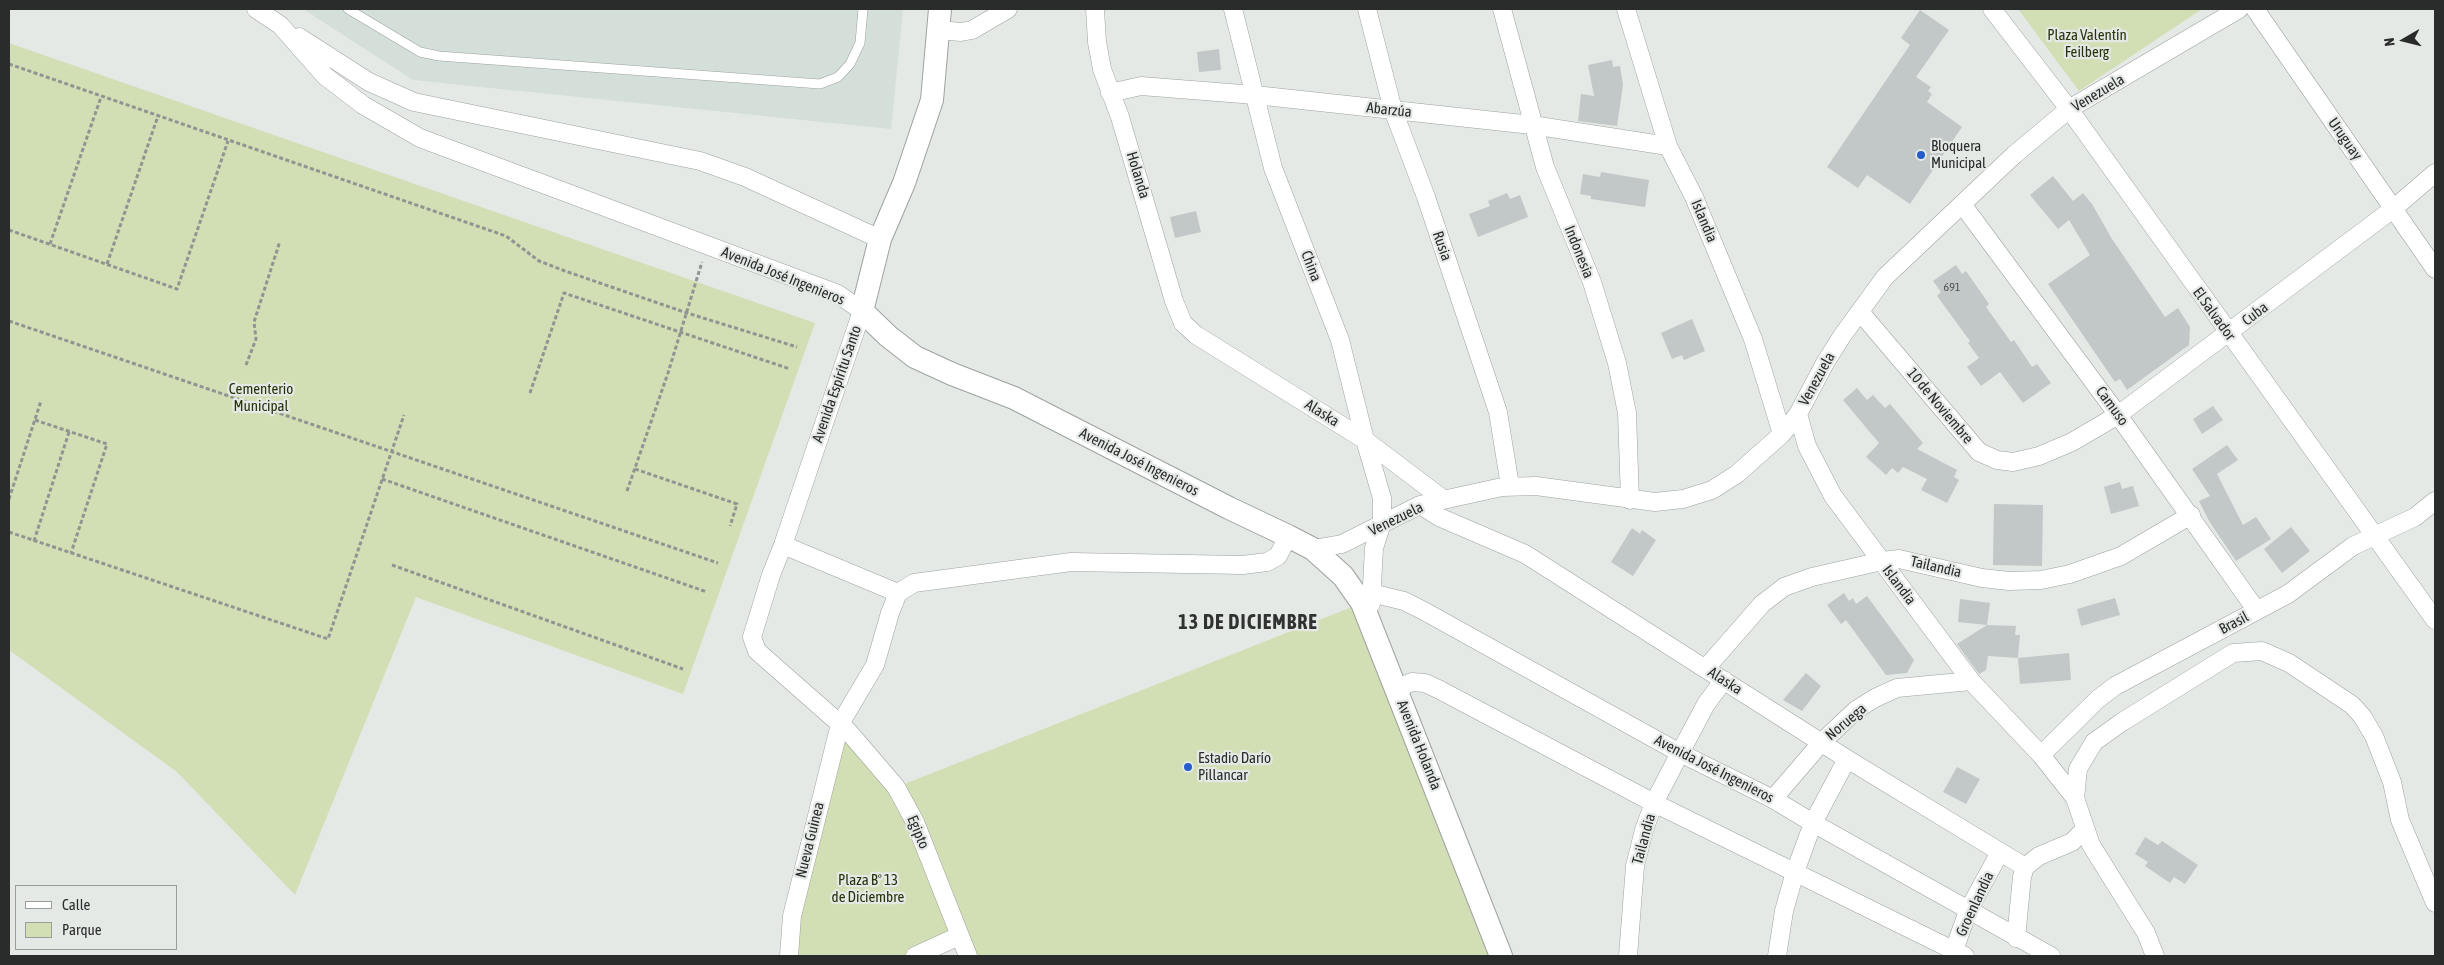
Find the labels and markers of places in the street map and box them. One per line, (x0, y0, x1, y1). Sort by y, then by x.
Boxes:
place label: Bloquera Municipal (1931, 137, 1986, 172)
marker: Bloquera Municipal (1915, 149, 1927, 161)
place label: Estadio Darío Pillancar (1198, 749, 1271, 784)
marker: Estadio Darío Pillancar (1182, 761, 1194, 773)

